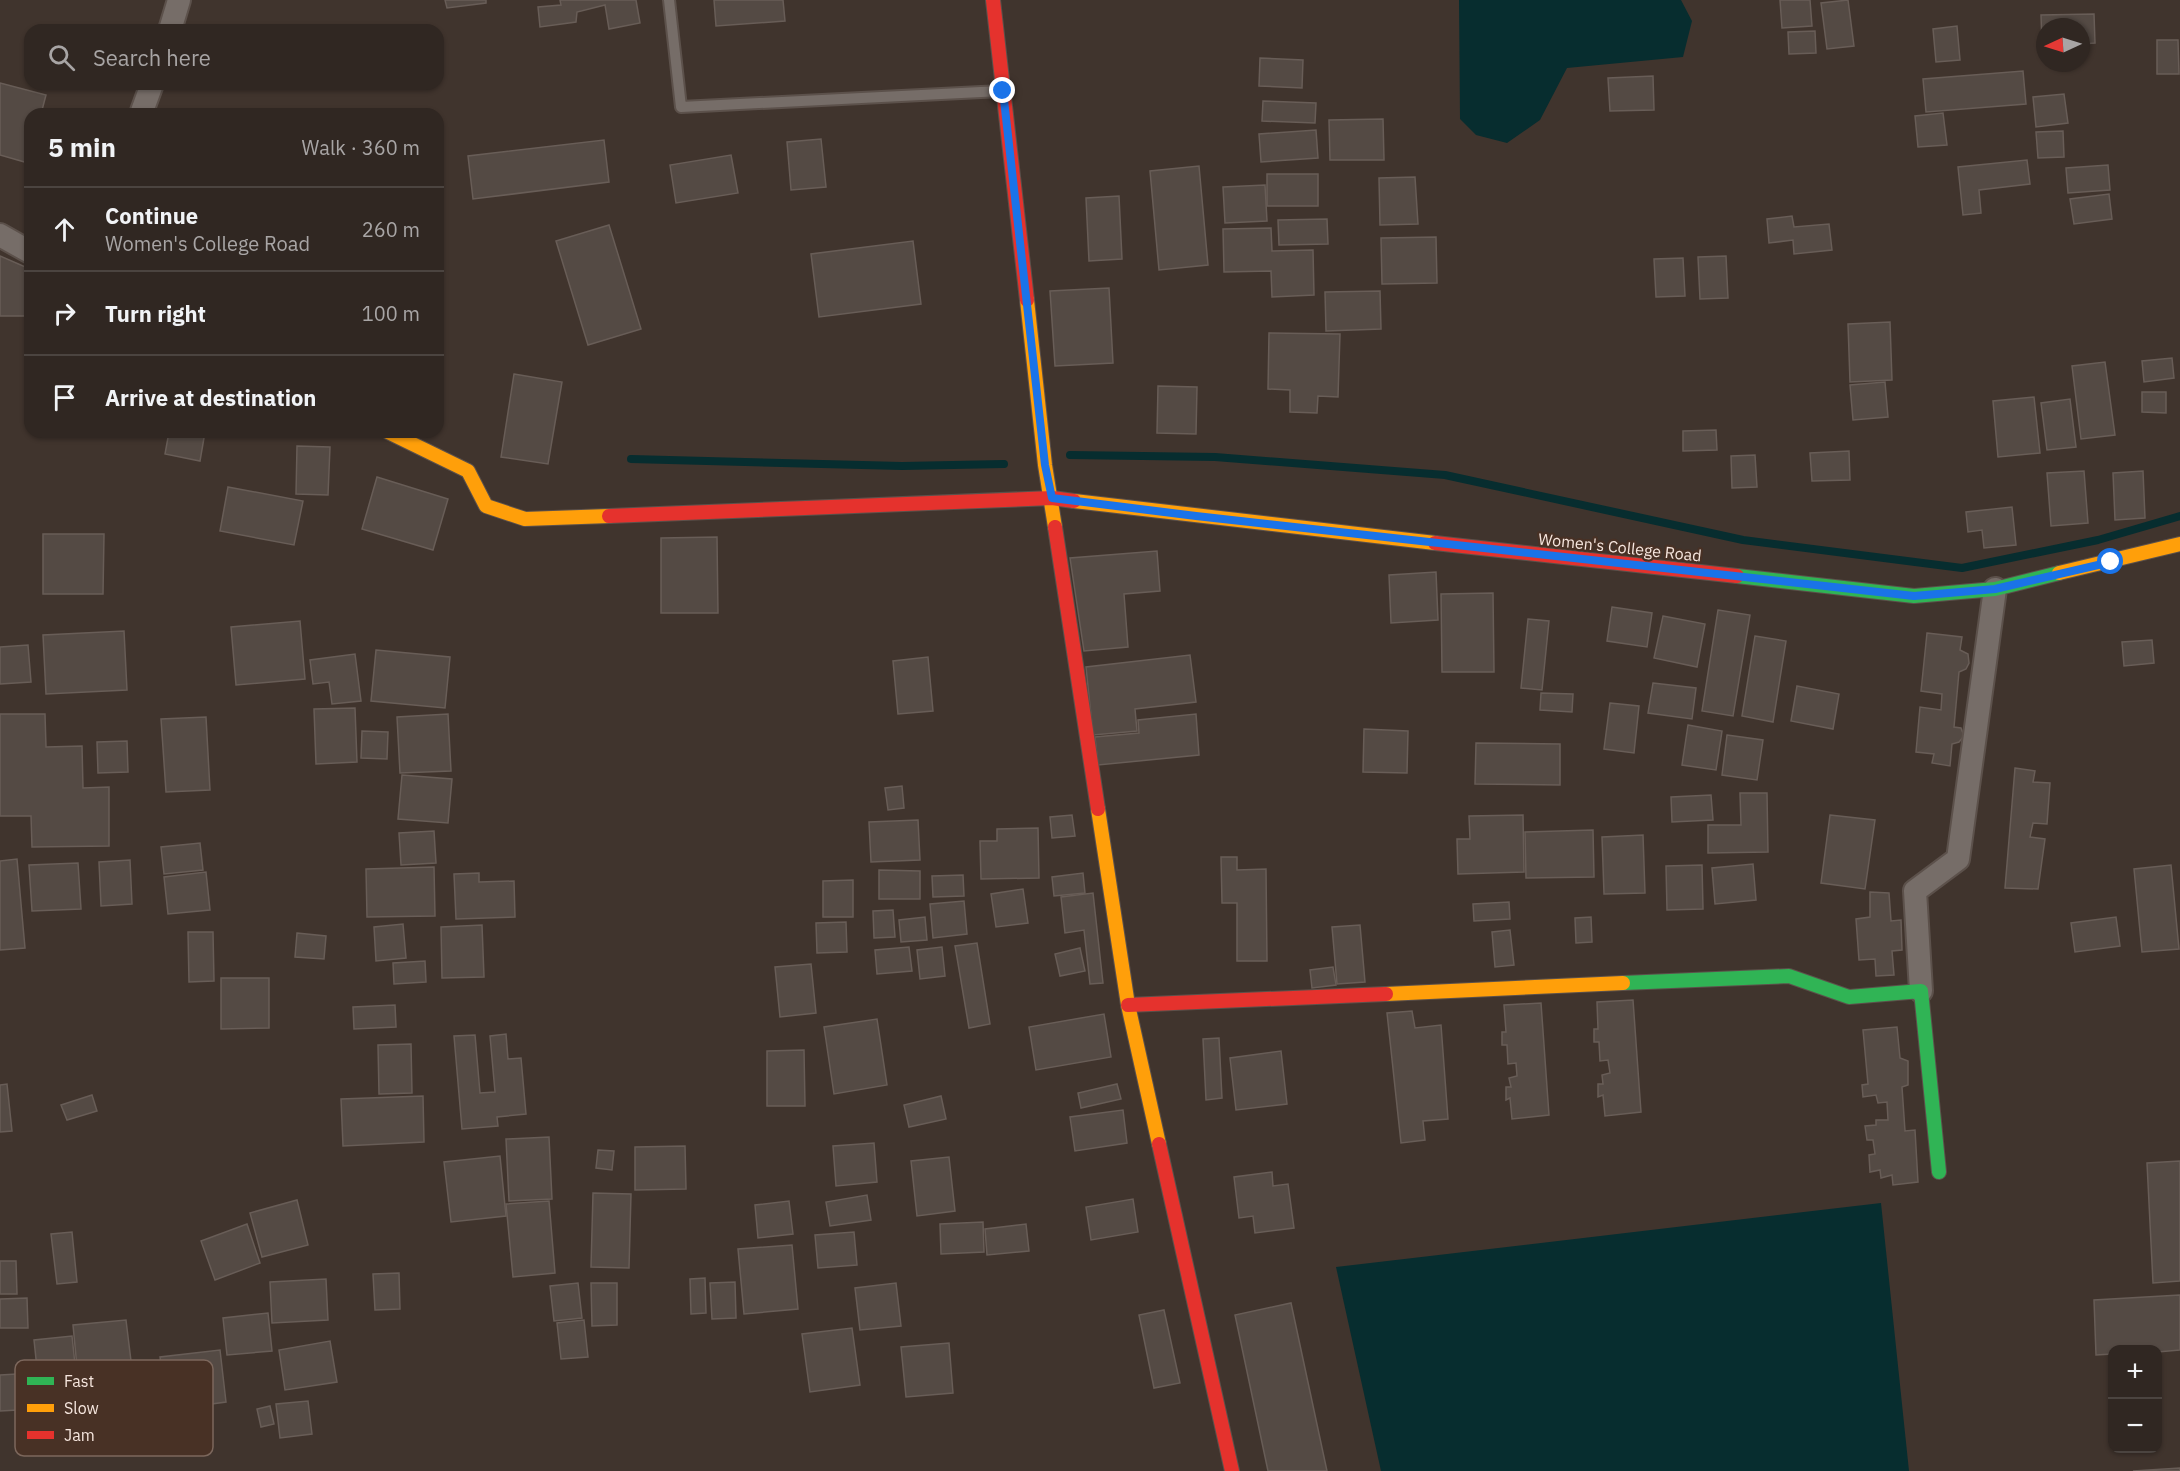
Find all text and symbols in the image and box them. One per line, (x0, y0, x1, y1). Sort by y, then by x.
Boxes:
north arrow (2036, 18, 2090, 72)
search box (24, 24, 444, 90)
icon: search (45, 41, 78, 74)
text: Search here (93, 43, 211, 72)
route end (989, 77, 1015, 103)
text: 5 min (48, 130, 116, 164)
text: Walk · 360 m (302, 134, 420, 161)
text: Continue (105, 201, 198, 230)
icon: ahead (48, 213, 81, 246)
text: 260 m (362, 216, 420, 243)
text: Women's College Road (105, 230, 310, 257)
icon: right (48, 297, 81, 330)
text: Turn right (105, 299, 206, 328)
text: 100 m (362, 300, 420, 327)
icon: arrive (48, 381, 81, 414)
text: Arrive at destination (105, 383, 316, 412)
street label: Women's College Road (1537, 528, 1703, 566)
route start (2097, 548, 2123, 574)
map controls (2108, 1345, 2162, 1453)
button: + (2108, 1345, 2162, 1399)
legend (15, 1360, 213, 1456)
text: Fast (64, 1371, 94, 1391)
text: Slow (64, 1398, 99, 1418)
button: − (2108, 1399, 2162, 1453)
text: Jam (64, 1425, 95, 1445)

